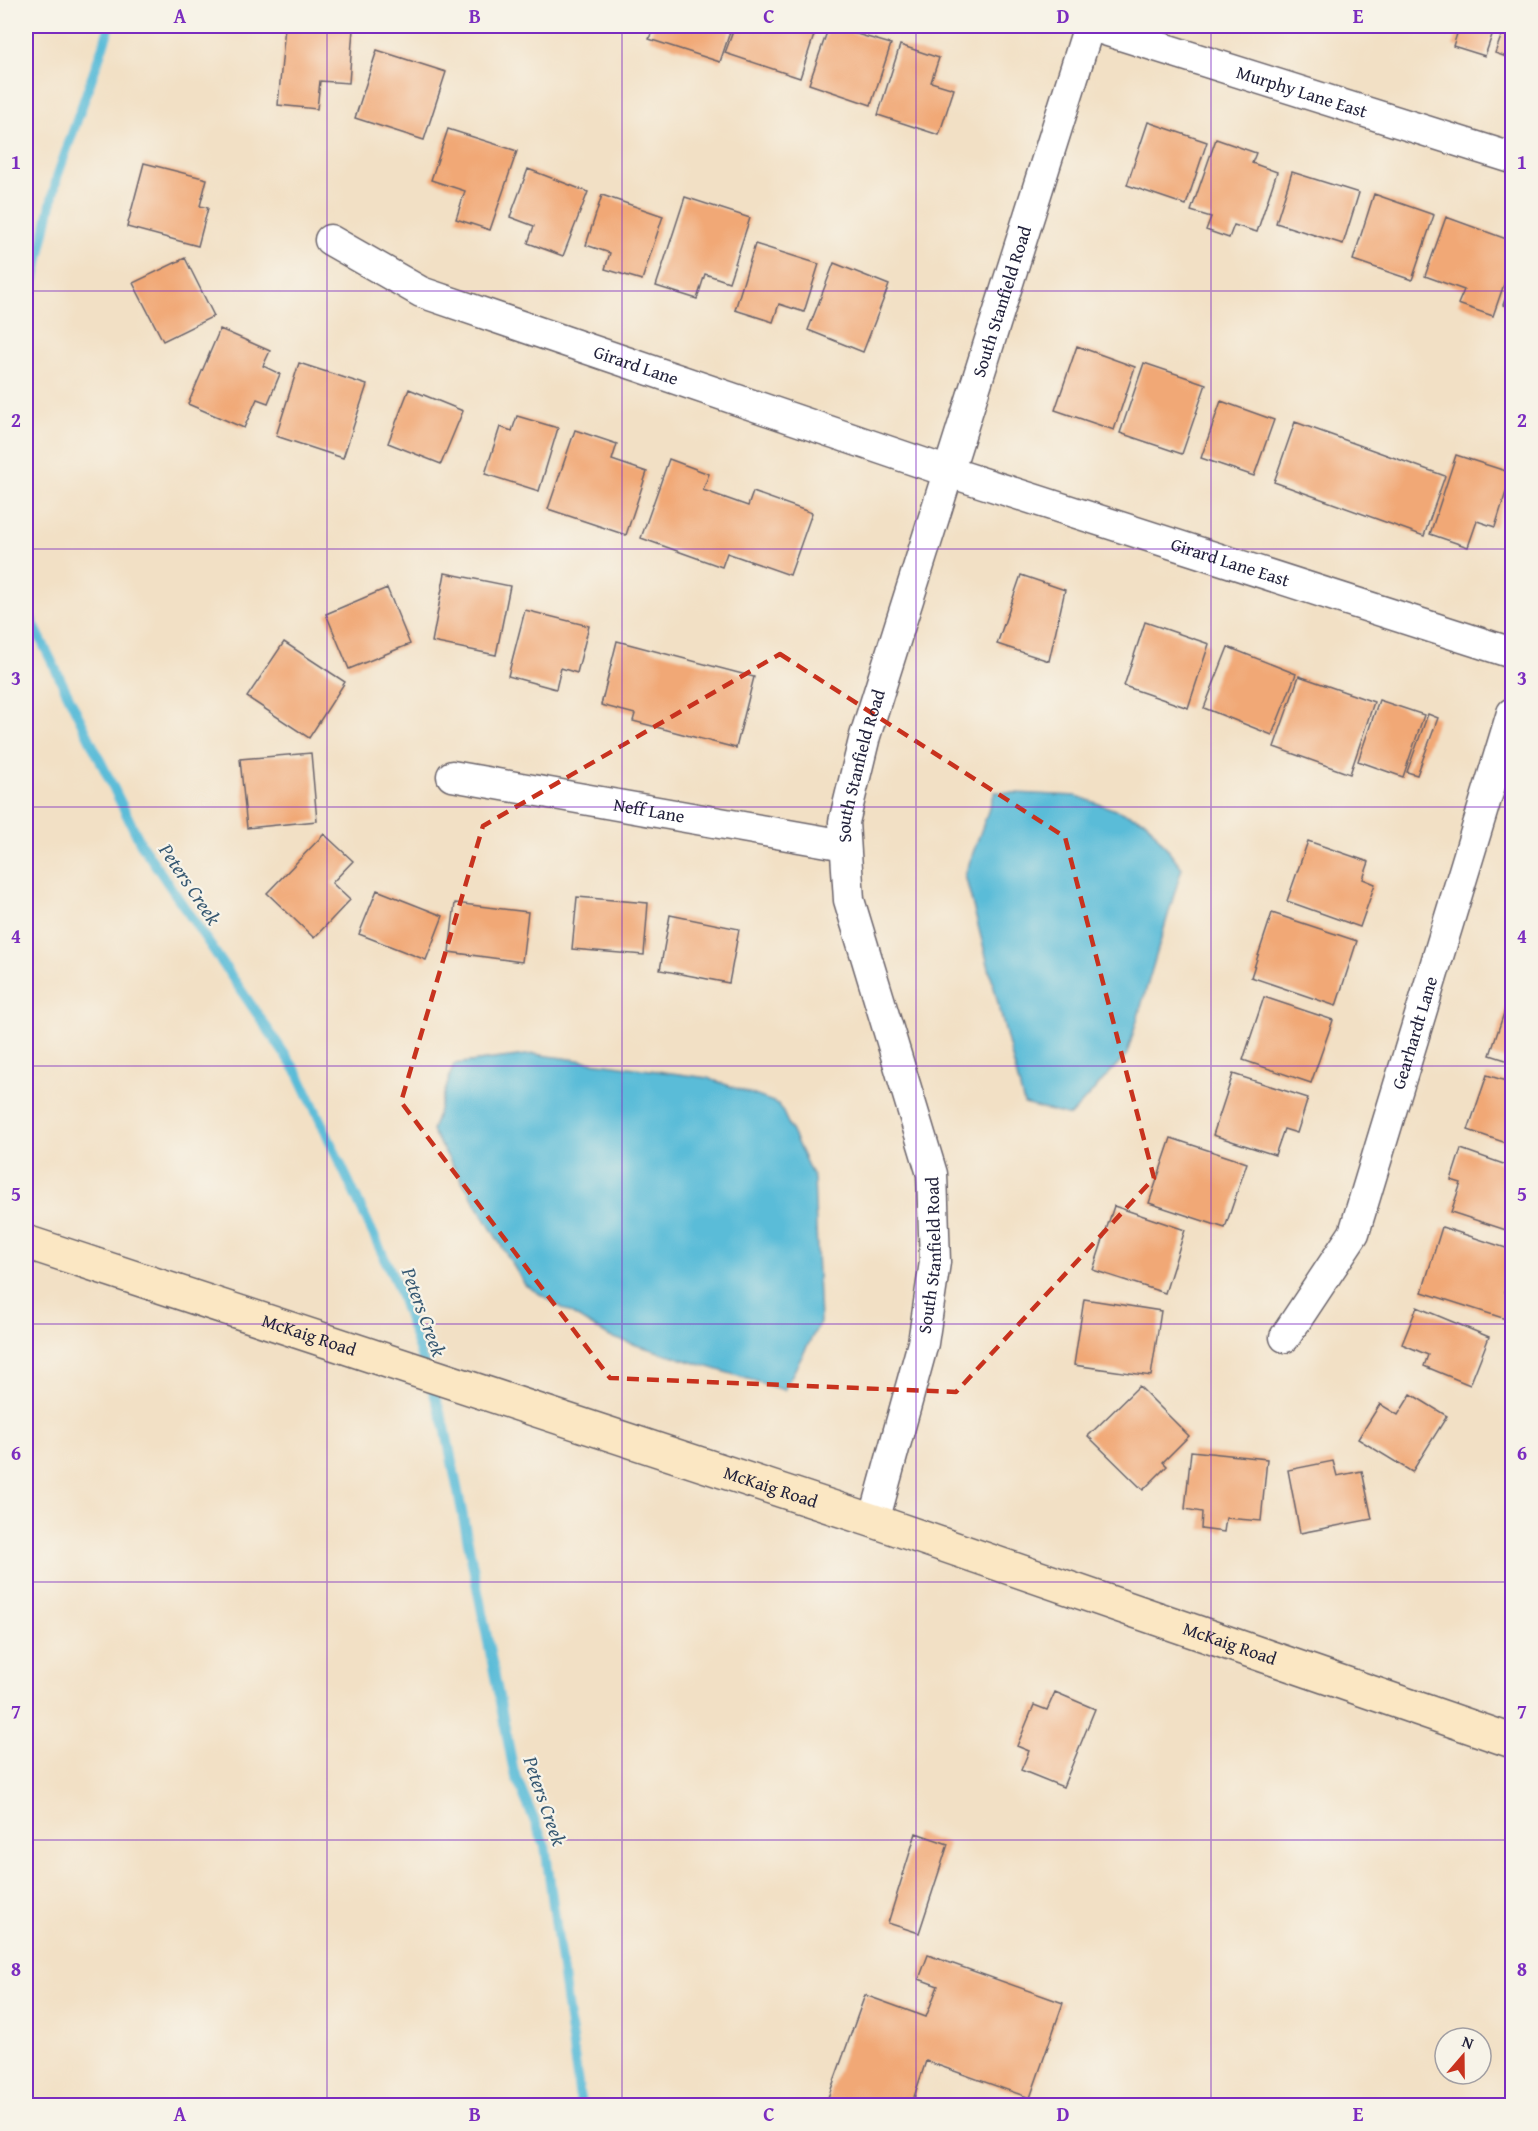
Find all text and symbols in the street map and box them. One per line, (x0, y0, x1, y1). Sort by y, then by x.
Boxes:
text: A (174, 1, 187, 30)
text: B (469, 1, 481, 30)
text: C (763, 1, 775, 30)
text: D (1056, 1, 1070, 30)
text: E (1353, 1, 1364, 30)
street label: Murphy Lane East (1233, 58, 1371, 125)
text: 1 (11, 147, 21, 176)
text: 1 (1517, 147, 1527, 176)
street label: South Stanfield Road (965, 222, 1038, 381)
street label: Girard Lane (590, 338, 682, 392)
text: 2 (11, 405, 21, 434)
text: 2 (1517, 405, 1527, 434)
street label: Girard Lane East (1168, 530, 1294, 594)
text: 3 (11, 663, 21, 692)
text: 3 (1517, 663, 1527, 692)
street label: South Stanfield Road (830, 685, 892, 844)
street label: Neff Lane (611, 791, 687, 830)
water label: Peters Creek (152, 836, 229, 931)
text: 4 (11, 921, 21, 950)
text: 4 (1517, 921, 1527, 950)
street label: Gearhardt Lane (1384, 973, 1444, 1092)
street label: South Stanfield Road (911, 1176, 948, 1335)
text: 5 (11, 1179, 21, 1208)
text: 5 (1517, 1179, 1527, 1208)
water label: Peters Creek (395, 1262, 454, 1361)
street label: McKaig Road (259, 1307, 360, 1363)
text: 6 (11, 1438, 21, 1467)
text: 6 (1517, 1438, 1527, 1467)
street label: McKaig Road (720, 1458, 822, 1515)
street label: McKaig Road (1179, 1615, 1281, 1672)
text: 7 (11, 1696, 21, 1725)
text: 7 (1517, 1696, 1527, 1725)
water label: Peters Creek (516, 1751, 575, 1850)
text: 8 (11, 1954, 21, 1983)
text: 8 (1517, 1954, 1527, 1983)
north arrow (1433, 2026, 1493, 2086)
text: N (1459, 2029, 1478, 2055)
text: A (174, 2099, 187, 2128)
text: B (469, 2099, 481, 2128)
text: C (763, 2099, 775, 2128)
text: D (1056, 2099, 1070, 2128)
text: E (1353, 2099, 1364, 2128)

